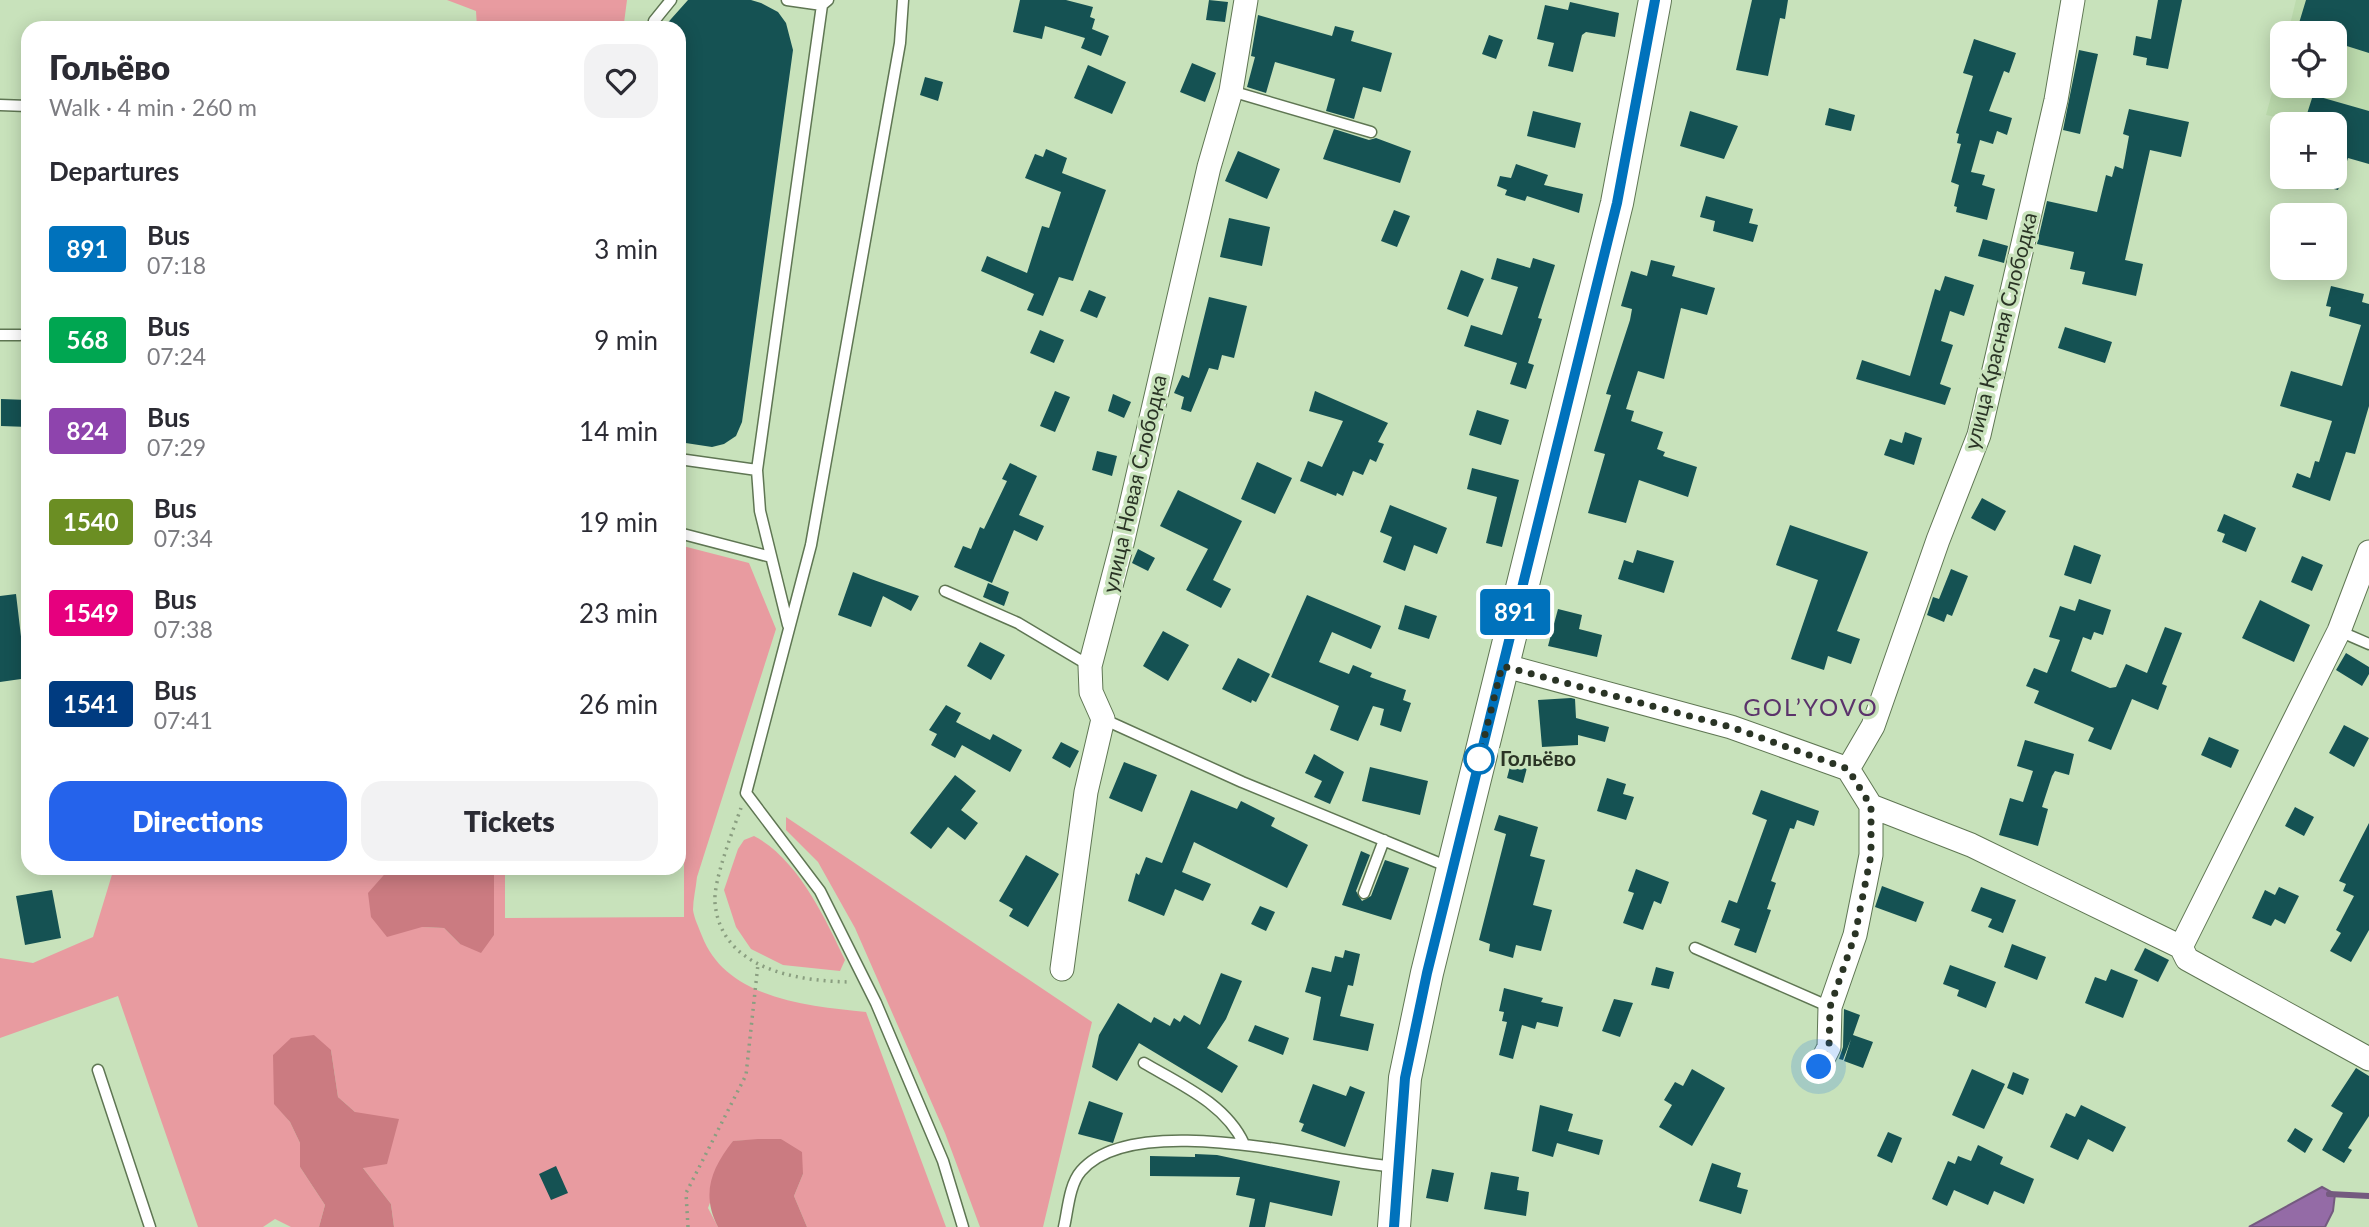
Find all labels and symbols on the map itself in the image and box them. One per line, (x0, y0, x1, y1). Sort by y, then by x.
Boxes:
street label: улица Красная Слободка (1958, 210, 2041, 452)
street label: улица Новая Слободка (1096, 372, 1171, 595)
line badge: 891 (1475, 589, 1555, 635)
district label: GOL’YOVO (1743, 692, 1879, 721)
marker: Гольёво (1464, 744, 1494, 774)
place label: Гольёво (1500, 745, 1576, 770)
your location (1801, 1049, 1836, 1084)

